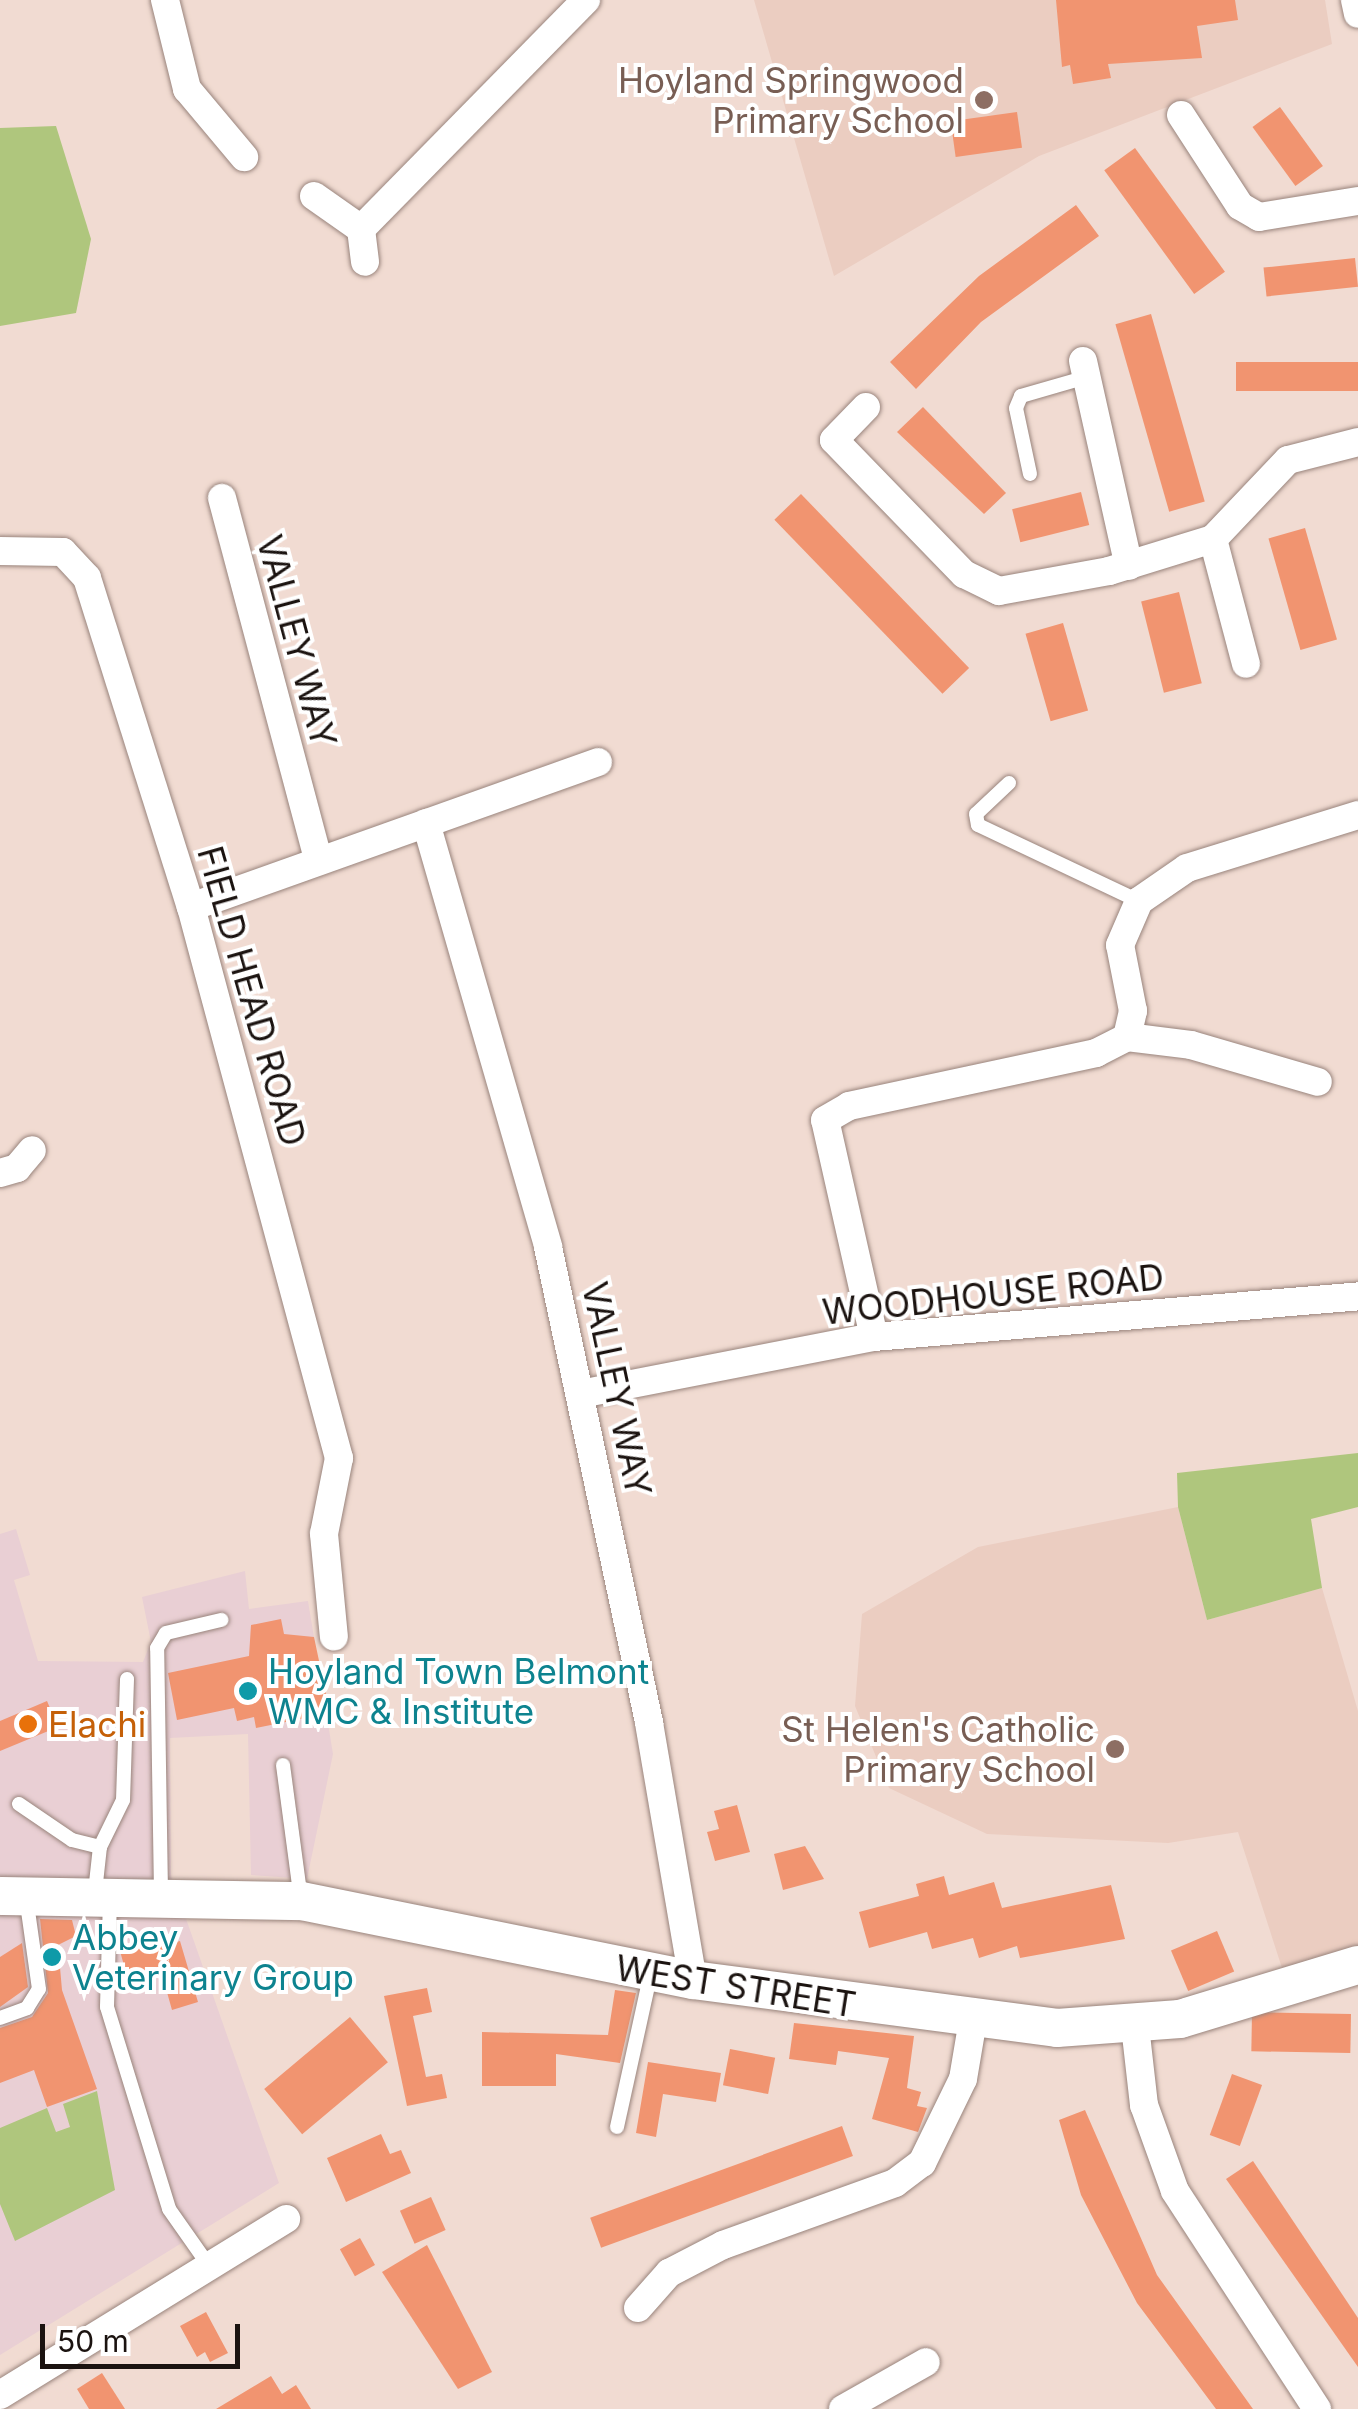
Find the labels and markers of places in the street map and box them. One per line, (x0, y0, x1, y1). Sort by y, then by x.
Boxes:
place label: Hoyland Springwood Primary School (618, 59, 964, 141)
marker: Hoyland Springwood Primary School (973, 89, 995, 111)
place label: Hoyland Town Belmont WMC & Institute (268, 1650, 649, 1732)
marker: Hoyland Town Belmont WMC & Institute (237, 1680, 259, 1702)
place label: Elachi (48, 1703, 146, 1745)
place label: St Helen's Catholic Primary School (781, 1708, 1095, 1790)
marker: Elachi (17, 1713, 39, 1735)
marker: St Helen's Catholic Primary School (1104, 1738, 1126, 1760)
place label: Abbey Veterinary Group (72, 1916, 354, 1998)
marker: Abbey Veterinary Group (41, 1946, 63, 1968)

